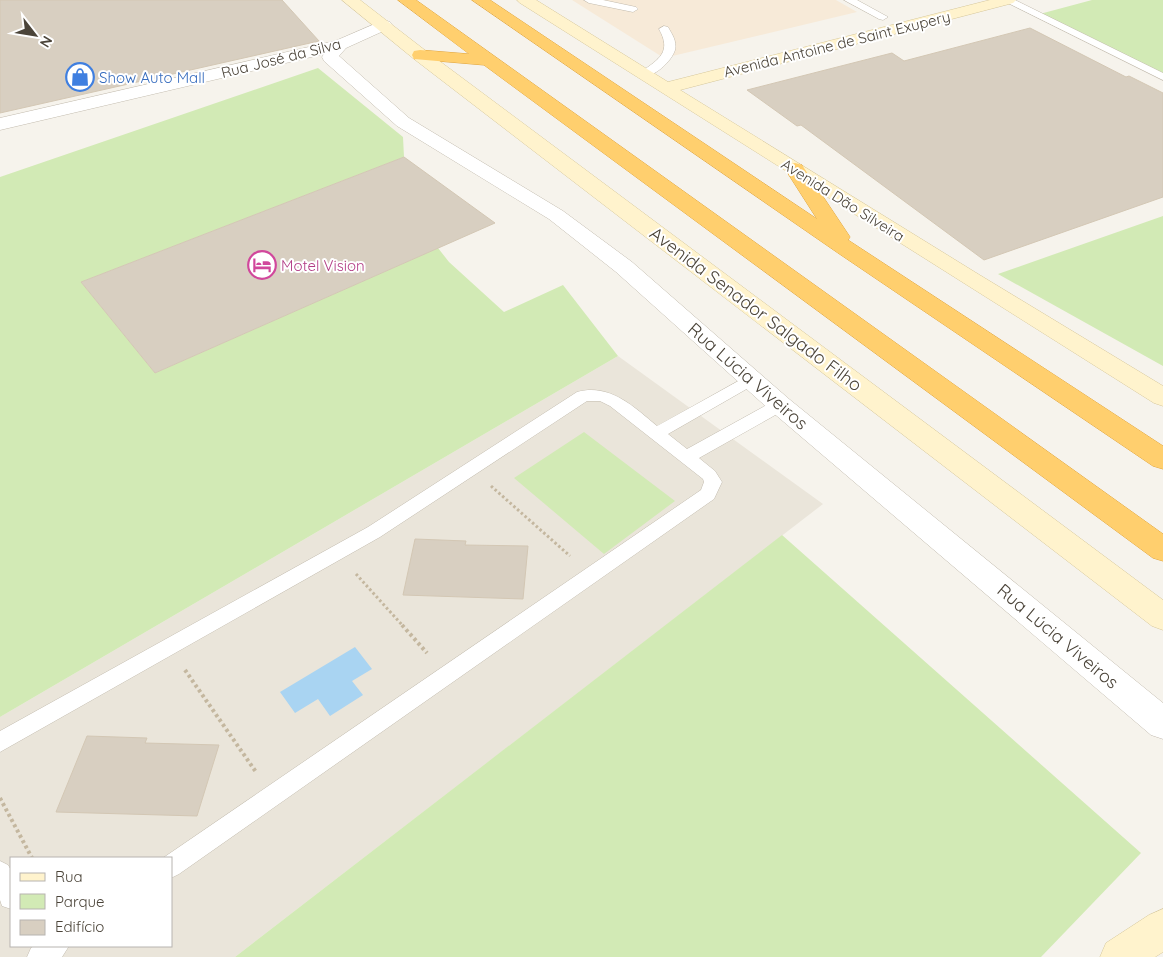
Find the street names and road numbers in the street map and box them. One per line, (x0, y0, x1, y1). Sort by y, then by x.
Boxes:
street label: Avenida Antoine de Saint Exupery (722, 7, 952, 81)
street label: Rua José da Silva (219, 34, 343, 82)
street label: Avenida Dão Silveira (778, 154, 908, 246)
street label: Avenida Senador Salgado Filho (645, 222, 867, 396)
street label: Rua Lúcia Viveiros (683, 317, 813, 435)
street label: Rua Lúcia Viveiros (992, 578, 1124, 694)

